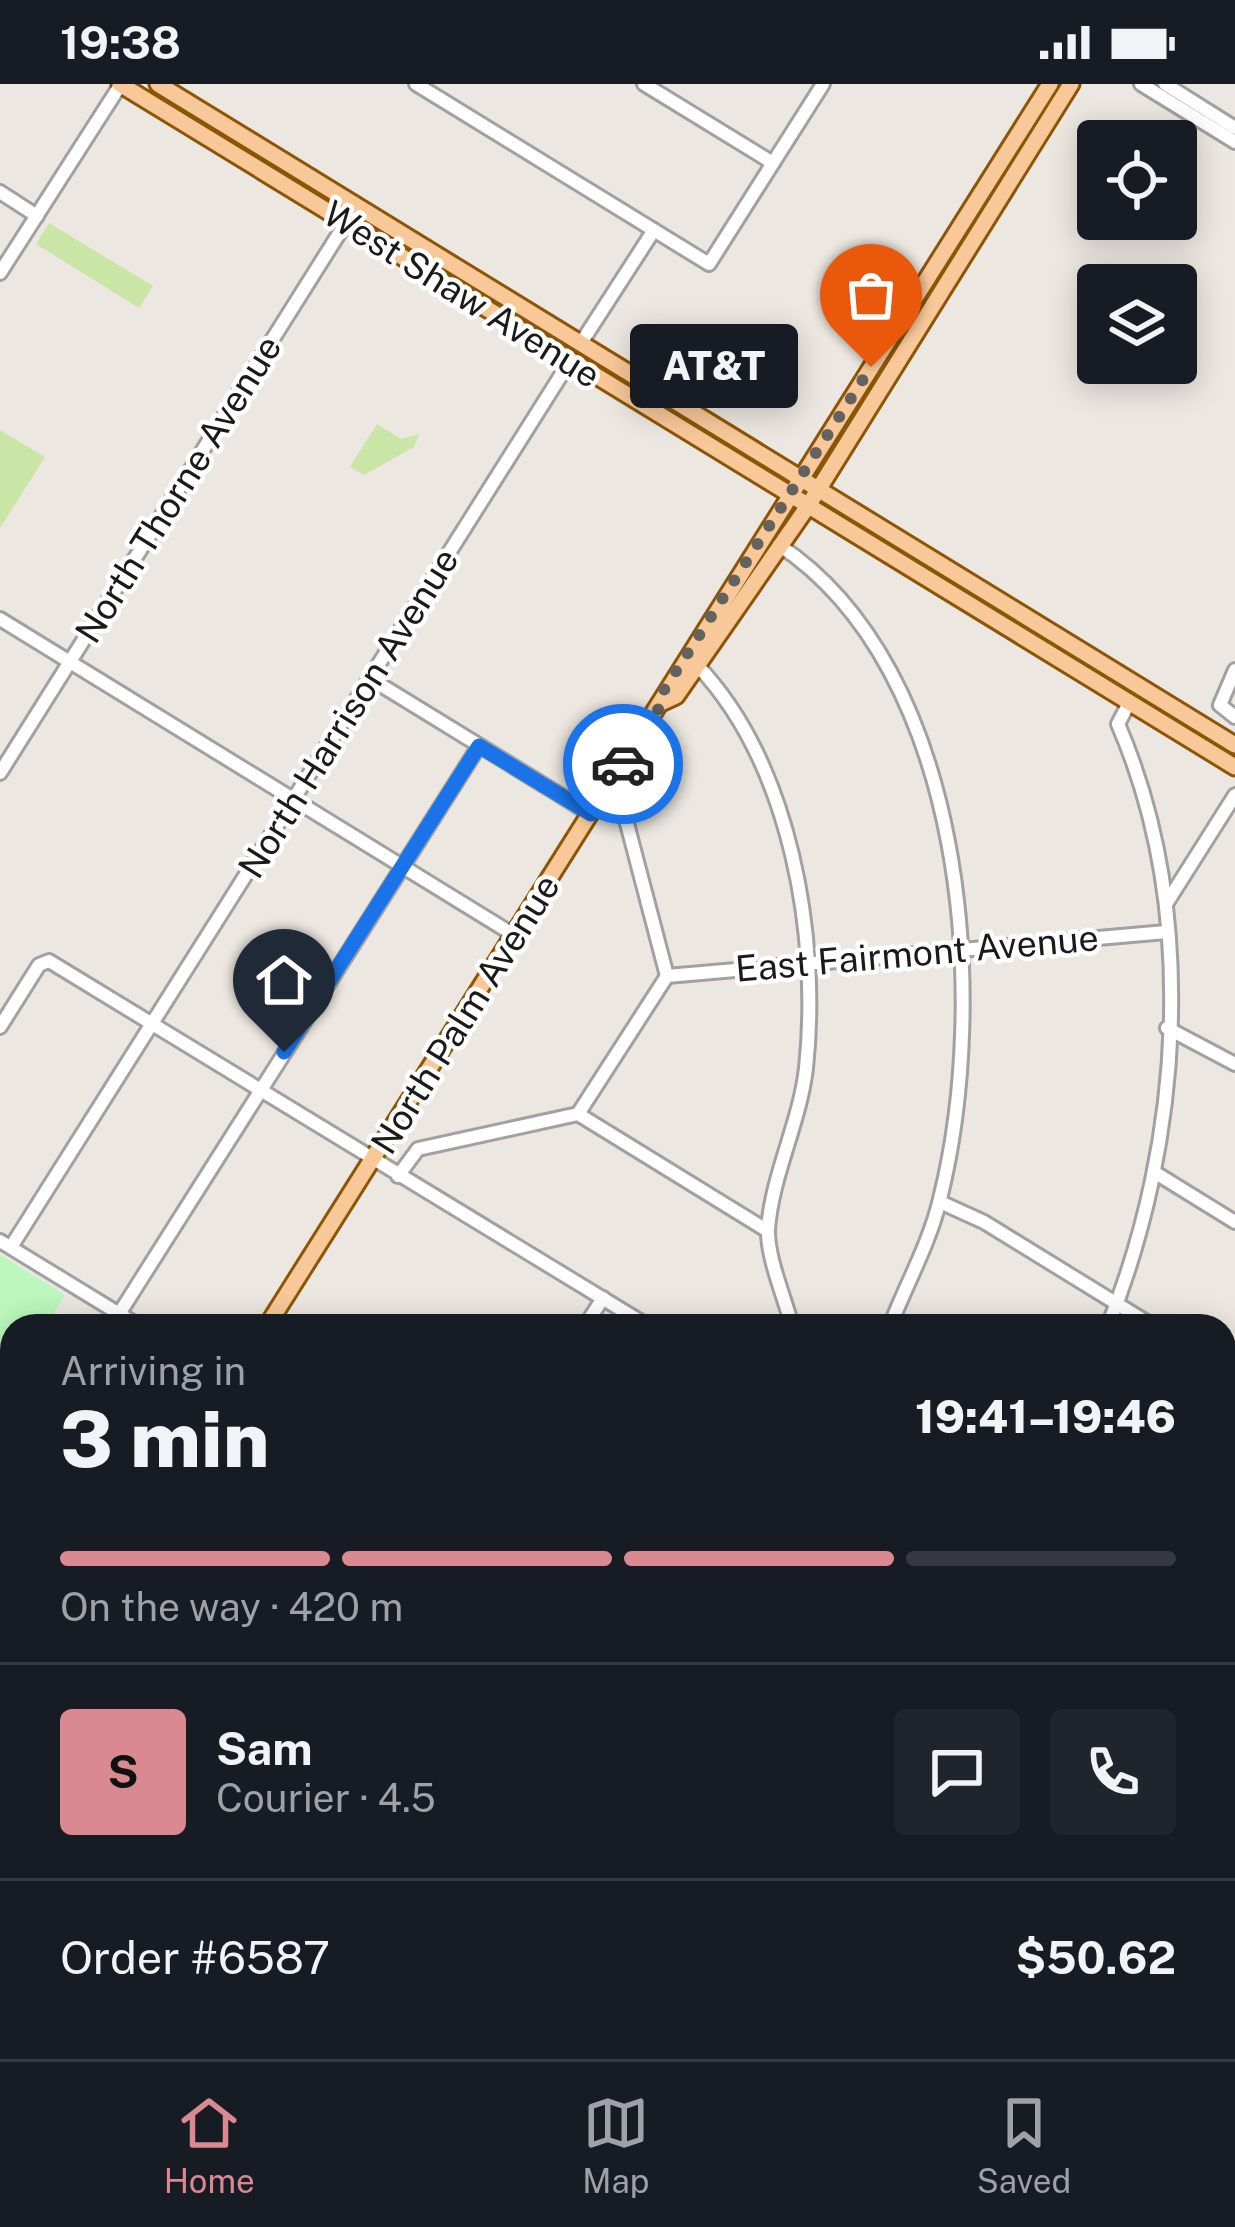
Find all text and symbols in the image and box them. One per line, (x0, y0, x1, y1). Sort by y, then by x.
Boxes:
text: 19:38 (60, 16, 181, 69)
map controls (1077, 120, 1197, 384)
button: locate (1077, 120, 1197, 240)
street label: West Shaw Avenue (316, 192, 608, 396)
pin (820, 244, 922, 367)
icon: bag (838, 262, 904, 328)
button: layers (1077, 264, 1197, 384)
callout: AT&T (631, 325, 799, 409)
street label: North Thorne Avenue (66, 328, 290, 650)
text: AT&T (663, 343, 765, 389)
street label: North Harrison Avenue (229, 541, 467, 885)
courier (563, 704, 683, 824)
icon: car (590, 731, 656, 797)
street label: North Palm Avenue (362, 867, 568, 1161)
street label: East Fairmont Avenue (734, 916, 1100, 990)
pin (233, 929, 335, 1052)
icon: home (251, 947, 317, 1013)
text: Arriving in (60, 1348, 246, 1394)
text: 19:41–19:46 (915, 1390, 1176, 1443)
text: 3 min (60, 1393, 269, 1485)
text: On the way · 420 m (60, 1584, 403, 1630)
button: chat (894, 1709, 1020, 1835)
button: phone (1050, 1709, 1176, 1835)
text: Sam (216, 1722, 313, 1775)
text: S (107, 1745, 139, 1798)
text: Courier · 4.5 (216, 1775, 436, 1821)
text: Order #6587 (60, 1931, 330, 1984)
text: $50.62 (1016, 1931, 1176, 1984)
tab: Home (164, 2090, 255, 2200)
tab: Map (582, 2090, 649, 2200)
tab: Saved (977, 2090, 1071, 2200)

